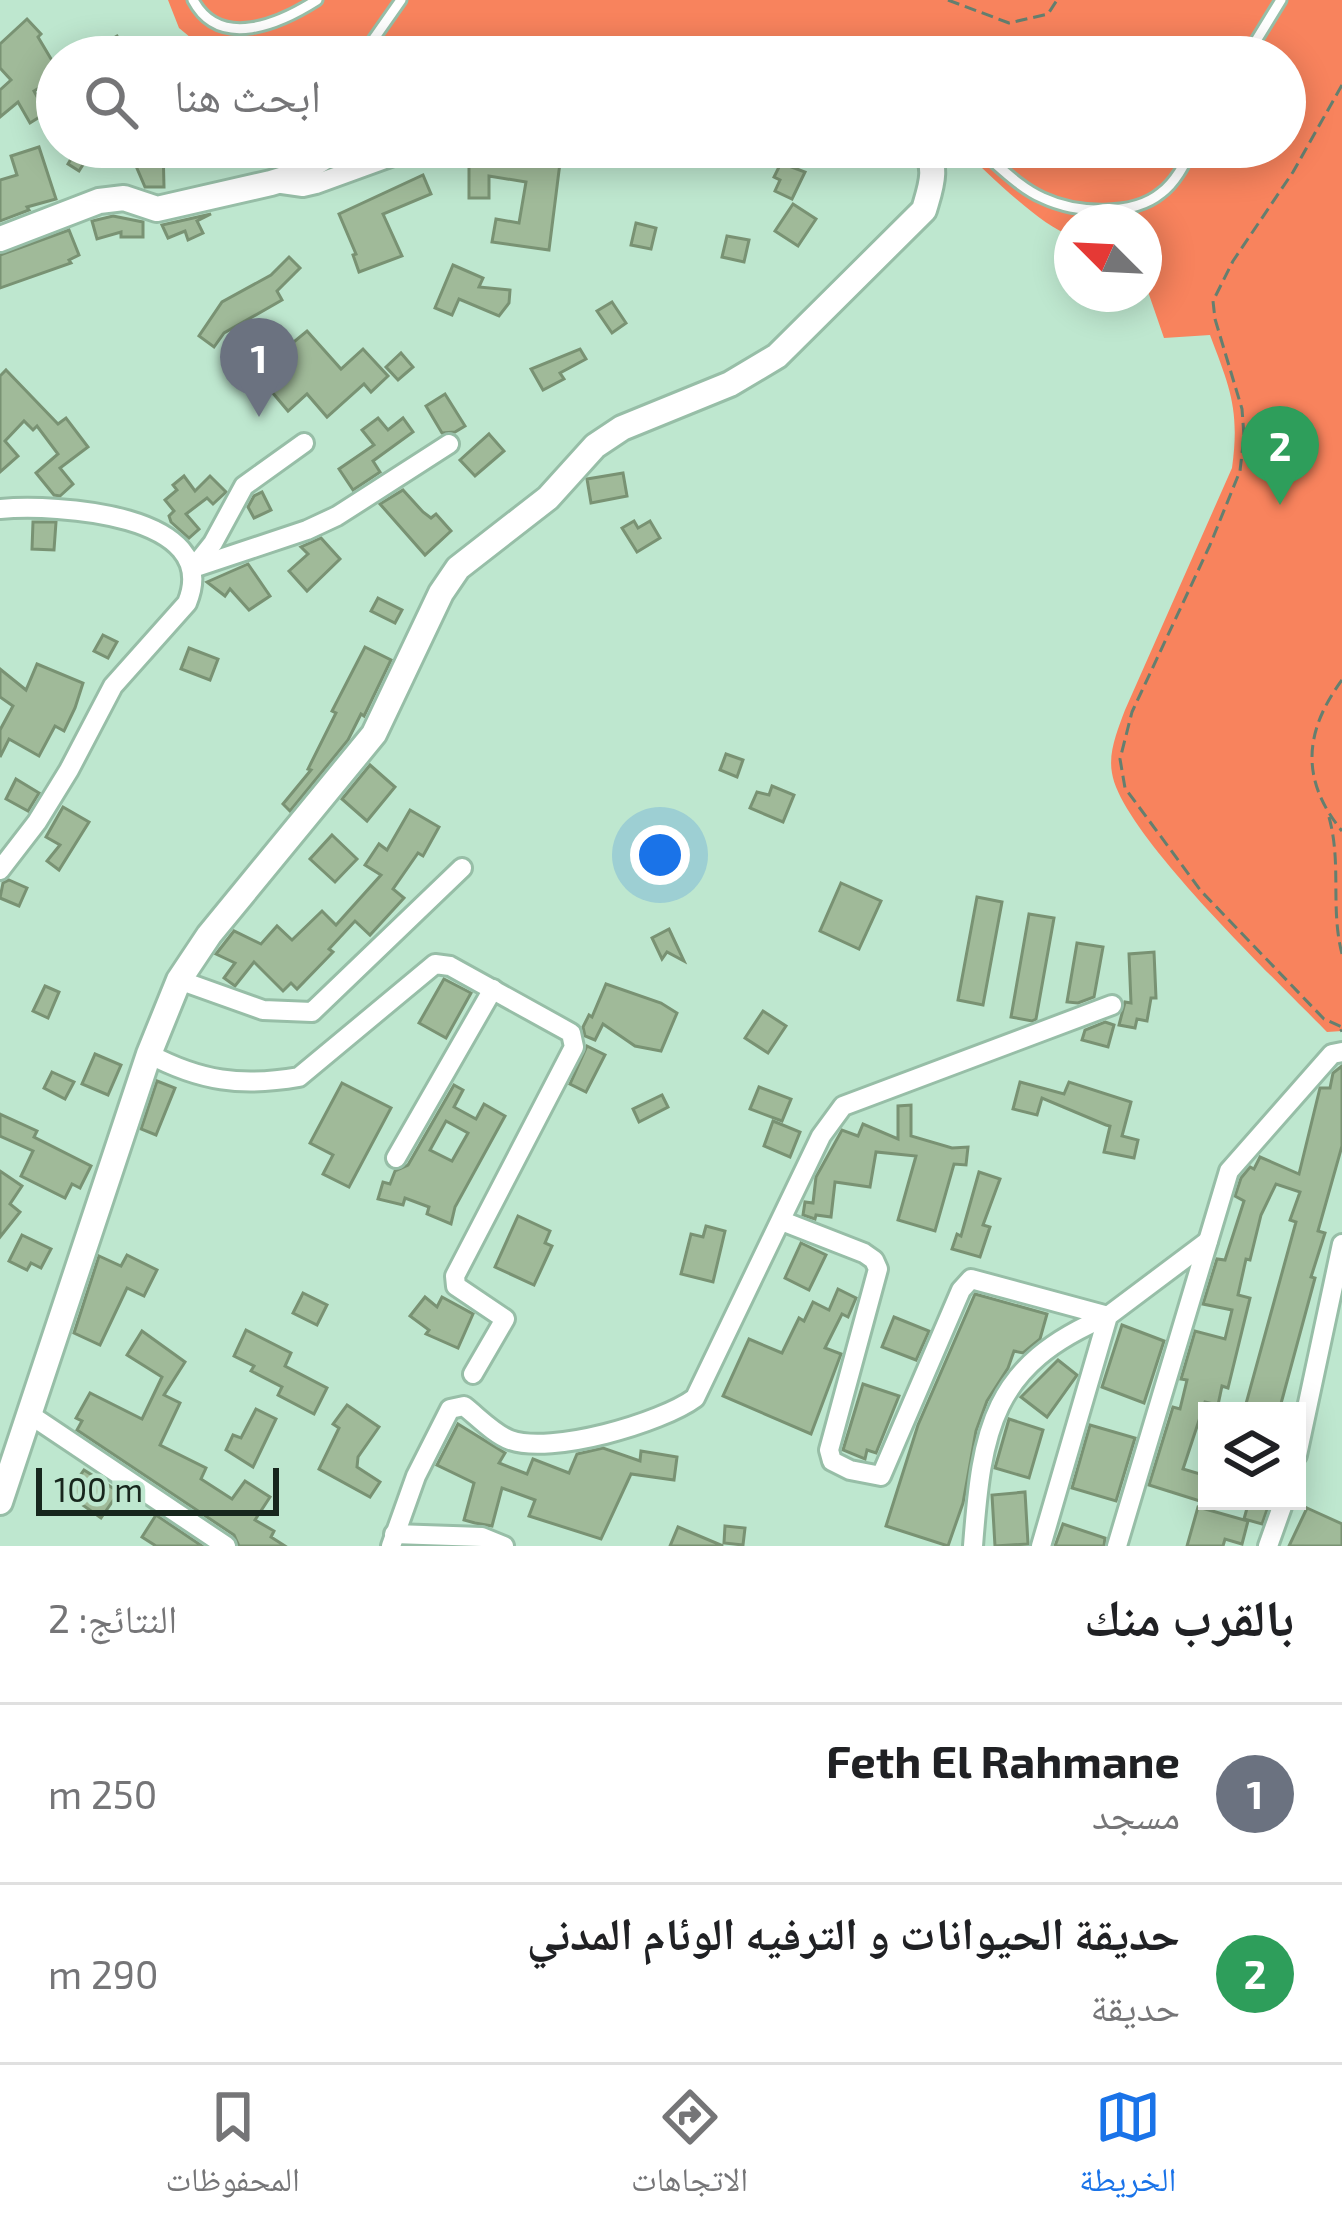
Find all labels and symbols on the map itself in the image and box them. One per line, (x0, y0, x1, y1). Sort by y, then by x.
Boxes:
north arrow (1054, 204, 1162, 312)
pin: 1 (220, 318, 298, 417)
pin: 2 (1241, 406, 1319, 505)
your location (630, 825, 690, 885)
scale bar (36, 1462, 279, 1515)

